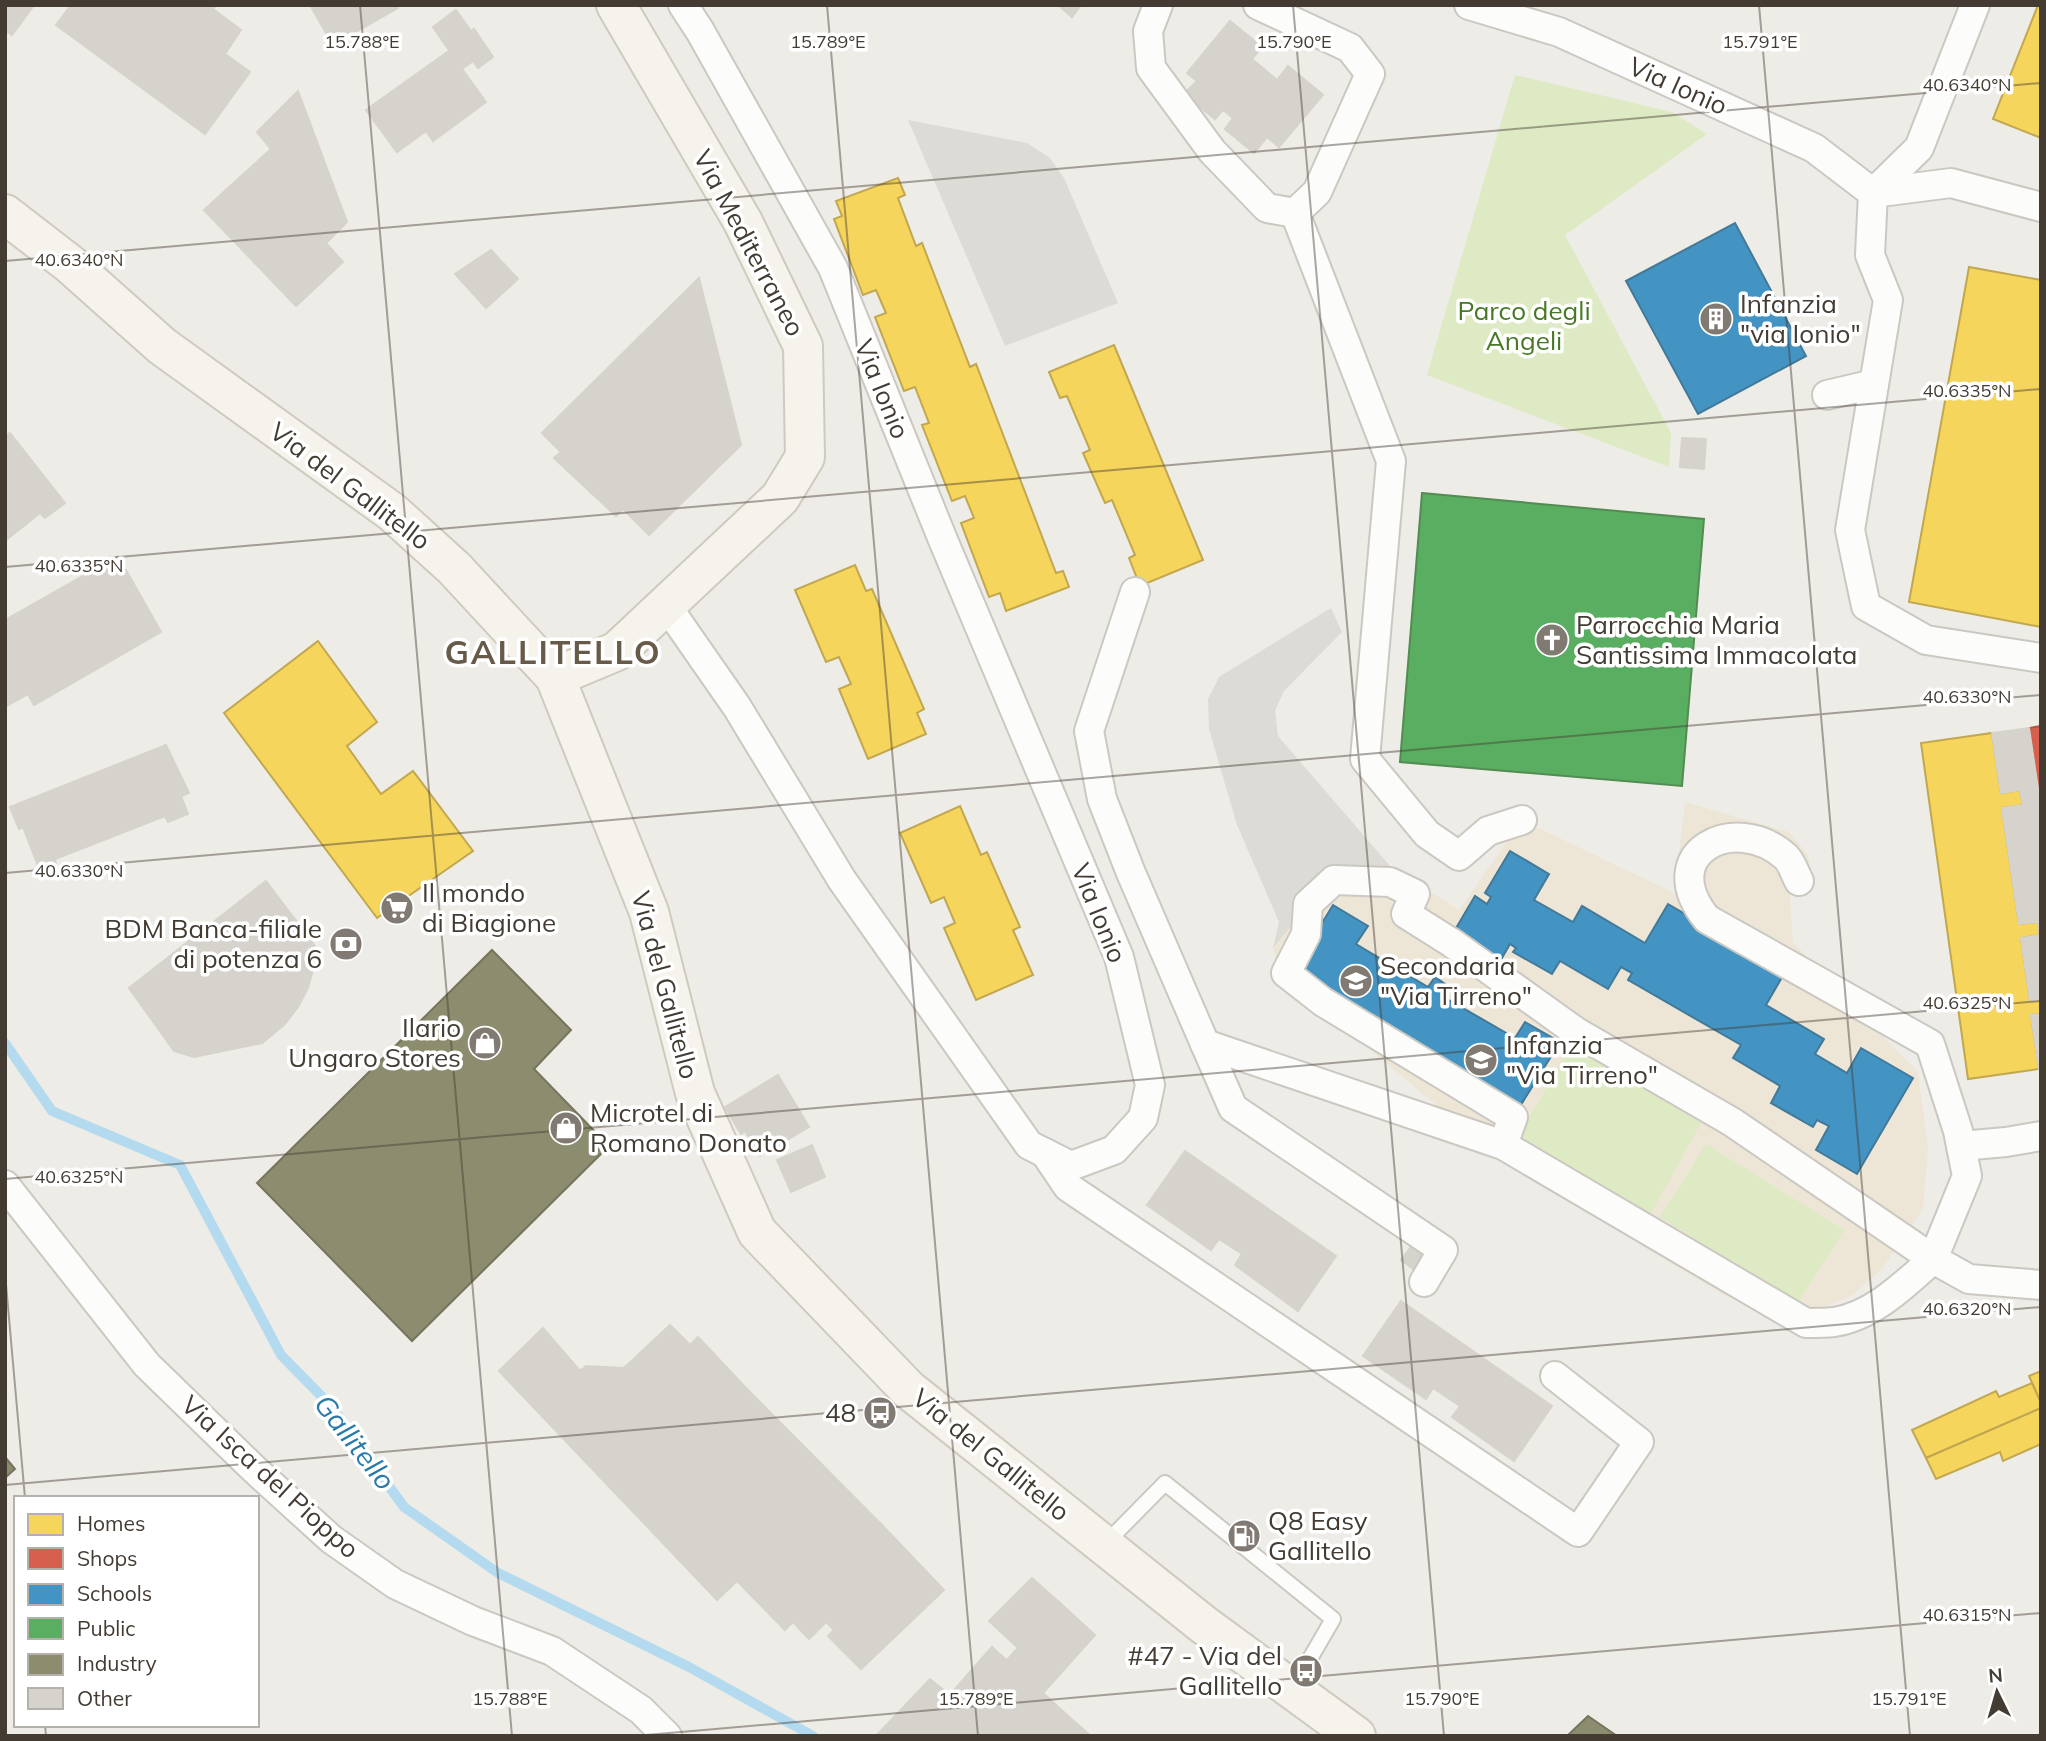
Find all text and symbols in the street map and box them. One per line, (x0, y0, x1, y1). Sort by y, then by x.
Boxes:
text: 15.788°E (324, 30, 400, 53)
text: 15.789°E (790, 30, 866, 53)
text: 15.790°E (1256, 30, 1332, 53)
text: 15.791°E (1722, 30, 1798, 53)
street label: Via Ionio (1624, 49, 1733, 122)
text: 40.6340°N (1922, 73, 2012, 96)
street label: Via Mediterraneo (686, 144, 813, 342)
text: 40.6340°N (34, 248, 124, 271)
place label: Infanzia "via Ionio" (1740, 287, 1861, 350)
park label: Parco degli Angeli (1457, 294, 1591, 357)
building icon: Infanzia "via Ionio" (1697, 300, 1735, 338)
street label: Via Ionio (848, 334, 917, 443)
text: 40.6335°N (1922, 379, 2012, 402)
street label: Via del Gallitello (263, 414, 437, 557)
text: 40.6335°N (34, 554, 124, 577)
place label: Parrocchia Maria Santissima Immacolata (1576, 608, 1857, 671)
church icon: Parrocchia Maria Santissima Immacolata (1533, 621, 1571, 659)
district label: GALLITELLO (444, 631, 662, 672)
text: 40.6330°N (1922, 685, 2012, 708)
street label: Via Ionio (1065, 858, 1134, 967)
text: 40.6330°N (34, 859, 124, 882)
place label: Il mondo di Biagione (422, 876, 556, 939)
street label: Via del Gallitello (625, 887, 706, 1082)
supermarket icon: Il mondo di Biagione (378, 889, 416, 927)
place label: BDM Banca-filiale di potenza 6 (105, 912, 322, 975)
bank icon: BDM Banca-filiale di potenza 6 (327, 925, 365, 963)
place label: Secondaria "Via Tirreno" (1380, 949, 1532, 1012)
school or university icon: Secondaria "Via Tirreno" (1337, 962, 1375, 1000)
text: 40.6325°N (1922, 991, 2012, 1014)
place label: Ilario Ungaro Stores (288, 1011, 461, 1074)
shop icon: Ilario Ungaro Stores (466, 1024, 504, 1062)
place label: Infanzia "Via Tirreno" (1506, 1028, 1658, 1091)
school or university icon: Infanzia "Via Tirreno" (1462, 1041, 1500, 1079)
place label: Microtel di Romano Donato (590, 1096, 787, 1159)
shop icon: Microtel di Romano Donato (547, 1109, 585, 1147)
text: 40.6325°N (34, 1165, 124, 1188)
text: 40.6320°N (1922, 1297, 2012, 1320)
street label: Via del Gallitello (906, 1381, 1077, 1528)
water label: Gallitello (307, 1387, 403, 1496)
street label: Via Isca del Pioppo (174, 1388, 366, 1565)
bus stop icon: 48 (861, 1394, 899, 1432)
place label: 48 (825, 1396, 856, 1429)
legend (14, 1496, 259, 1727)
place label: Q8 Easy Gallitello (1268, 1504, 1372, 1567)
text: Homes (77, 1510, 145, 1536)
fuel station icon: Q8 Easy Gallitello (1225, 1517, 1263, 1555)
text: Shops (77, 1545, 137, 1571)
text: Schools (77, 1580, 152, 1606)
text: 40.6315°N (1922, 1603, 2012, 1626)
text: Public (77, 1615, 136, 1641)
place label: #47 - Via del Gallitello (1128, 1639, 1282, 1702)
text: Industry (77, 1650, 157, 1676)
bus stop icon: #47 - Via del Gallitello (1287, 1652, 1325, 1690)
north arrow (1962, 1657, 2032, 1727)
text: N (1987, 1662, 2004, 1688)
text: Other (77, 1685, 132, 1711)
text: 15.788°E (472, 1687, 548, 1710)
text: 15.789°E (938, 1687, 1014, 1710)
text: 15.790°E (1404, 1687, 1480, 1710)
text: 15.791°E (1871, 1687, 1947, 1710)

